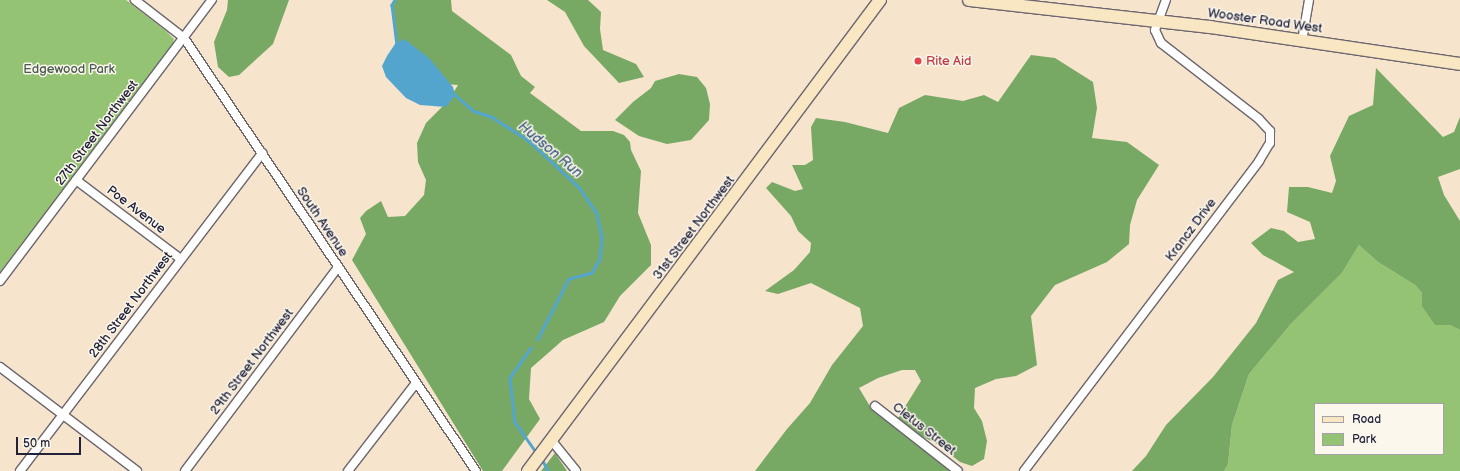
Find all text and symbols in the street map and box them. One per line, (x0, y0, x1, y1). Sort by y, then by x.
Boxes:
street label: Wooster Road West (1206, 5, 1324, 37)
place label: Rite Aid (926, 53, 972, 69)
marker: Rite Aid (913, 56, 923, 66)
park label: Edgewood Park (23, 61, 115, 77)
street label: 27th Street Northwest (52, 77, 142, 189)
water label: Hudson Run (515, 118, 585, 182)
street label: 31st Street Northwest (650, 173, 738, 283)
street label: Poe Avenue (103, 183, 169, 237)
street label: South Avenue (293, 184, 351, 260)
street label: Krancz Drive (1162, 195, 1220, 265)
street label: 28th Street Northwest (86, 249, 176, 361)
street label: 29th Street Northwest (207, 306, 297, 418)
street label: Cletus Street (889, 399, 959, 459)
legend (1314, 403, 1444, 455)
text: Road (1352, 412, 1381, 427)
scale bar (18, 429, 83, 455)
text: Park (1352, 432, 1376, 447)
text: 50 m (23, 436, 50, 451)

